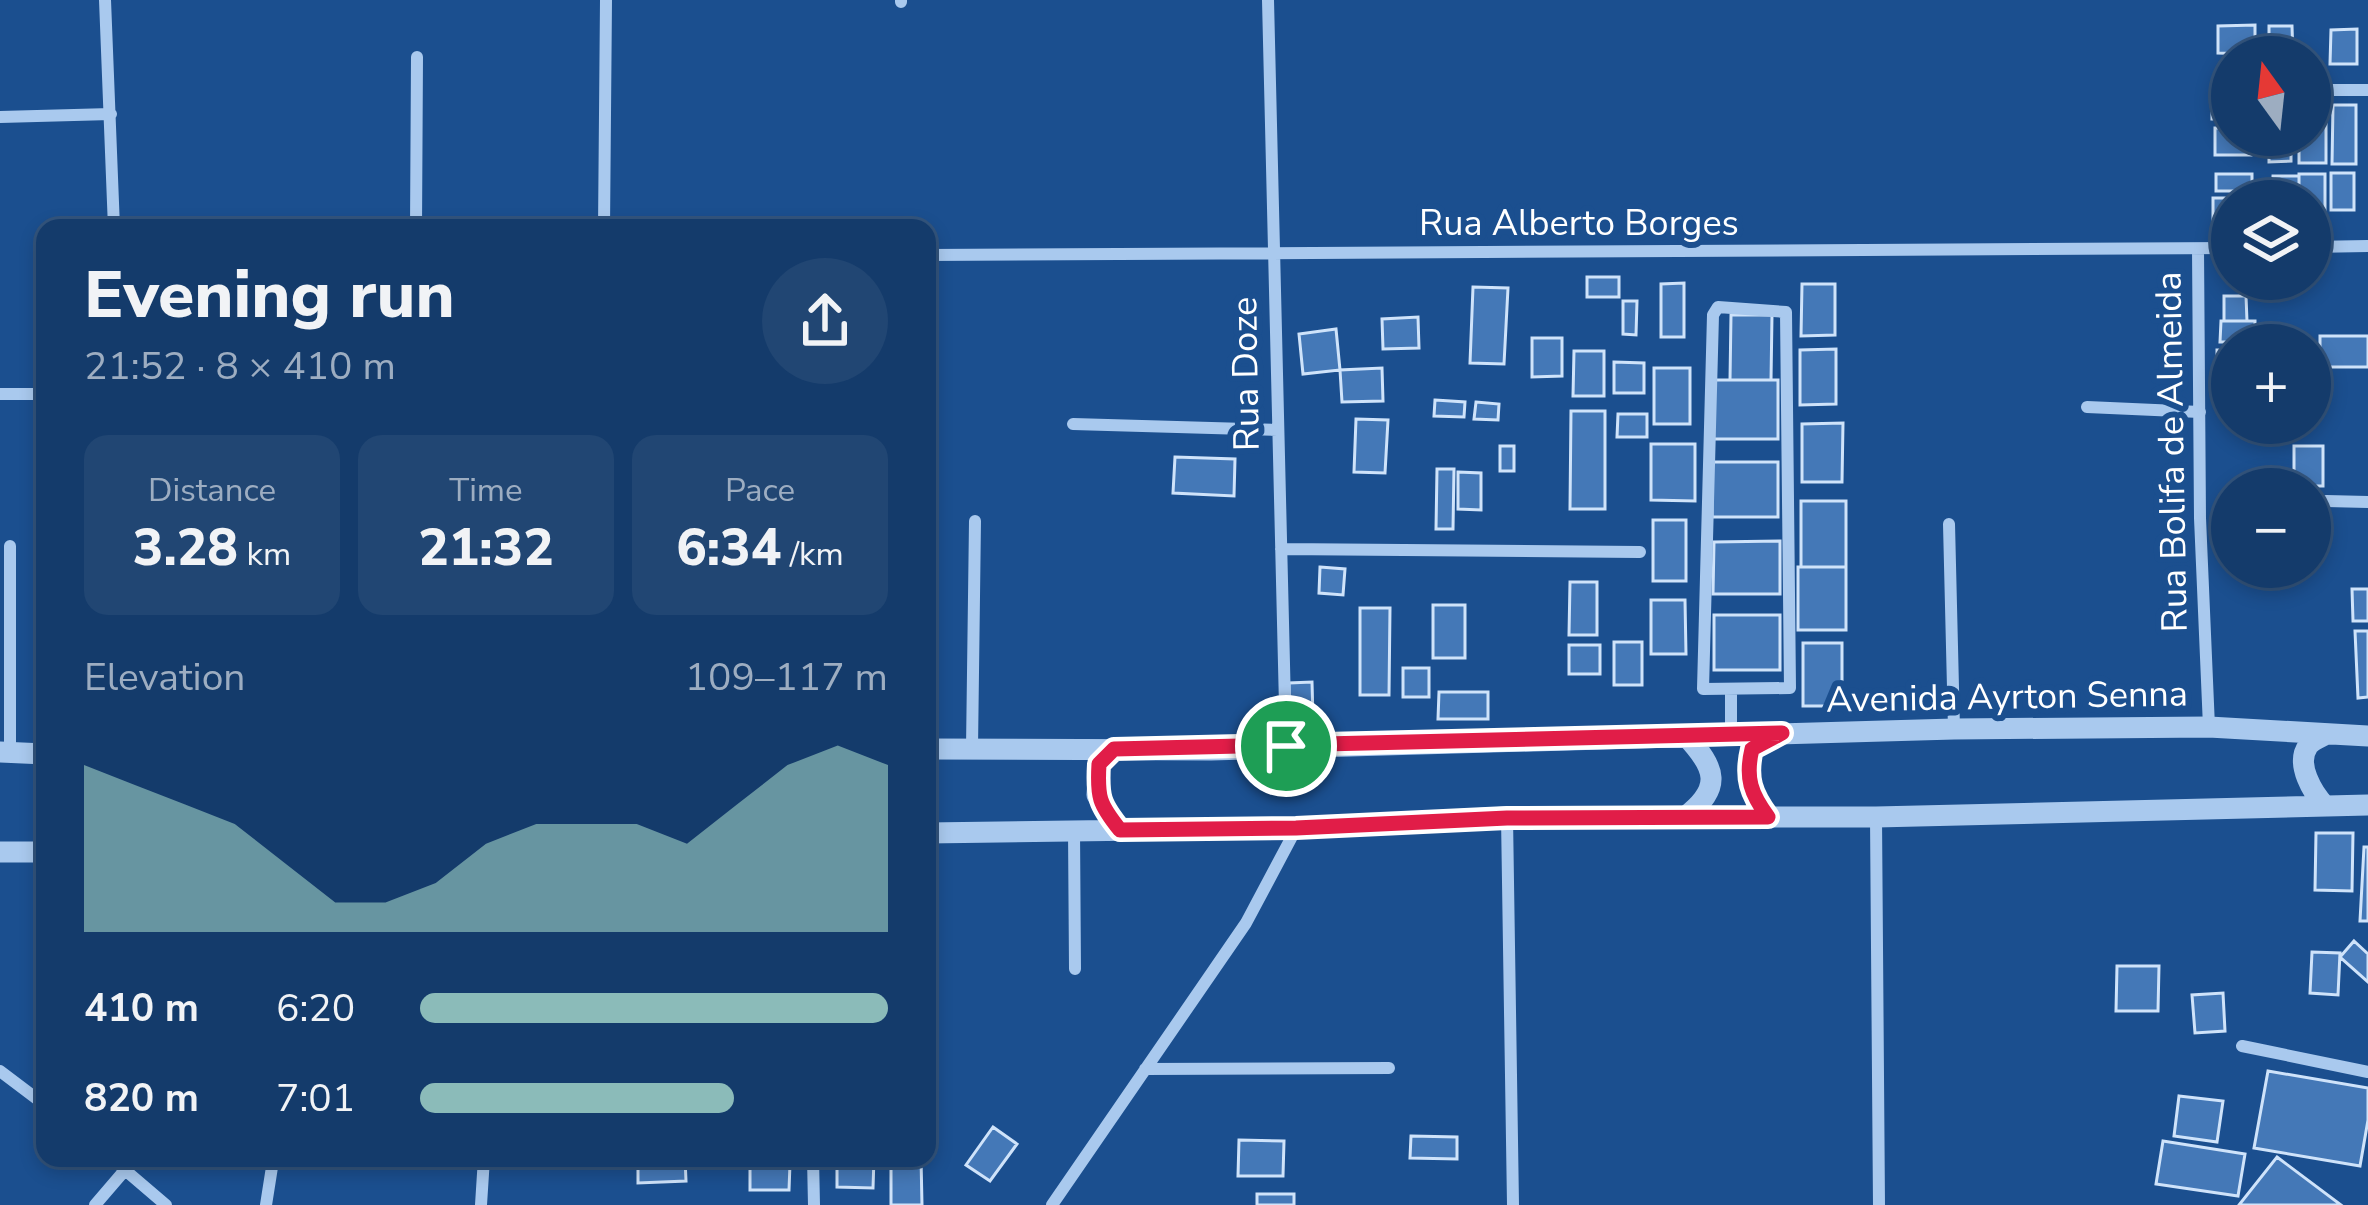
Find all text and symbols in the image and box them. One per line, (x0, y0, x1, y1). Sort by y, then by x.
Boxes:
north arrow (2211, 36, 2331, 156)
map controls (2211, 36, 2331, 588)
button: layers (2211, 180, 2331, 300)
street label: Rua Alberto Borges (1419, 199, 1739, 248)
text: Evening run (84, 250, 455, 340)
button: share (762, 258, 888, 384)
street label: Rua Bolifa de Almeida (2144, 271, 2200, 633)
street label: Rua Doze (1220, 296, 1272, 452)
button: + (2211, 324, 2331, 444)
text: 21:52 · 8 × 410 m (84, 340, 396, 393)
text: Distance (148, 468, 276, 513)
text: Time (449, 468, 523, 513)
text: Pace (725, 468, 795, 513)
button: − (2211, 468, 2331, 588)
text: 3.28 (133, 513, 238, 583)
text: 21:32 (418, 513, 554, 583)
text: 6:34 (676, 513, 781, 583)
text: km (238, 532, 291, 577)
text: /km (781, 532, 844, 577)
text: Elevation (84, 651, 245, 704)
text: 109–117 m (685, 651, 888, 704)
street label: Avenida Ayrton Senna (1826, 669, 2188, 725)
pin (1235, 695, 1337, 797)
icon: arrive (1253, 713, 1319, 779)
text: 410 m (84, 982, 199, 1035)
text: 6:20 (276, 982, 355, 1035)
text: 820 m (84, 1072, 199, 1125)
text: 7:01 (276, 1072, 355, 1125)

